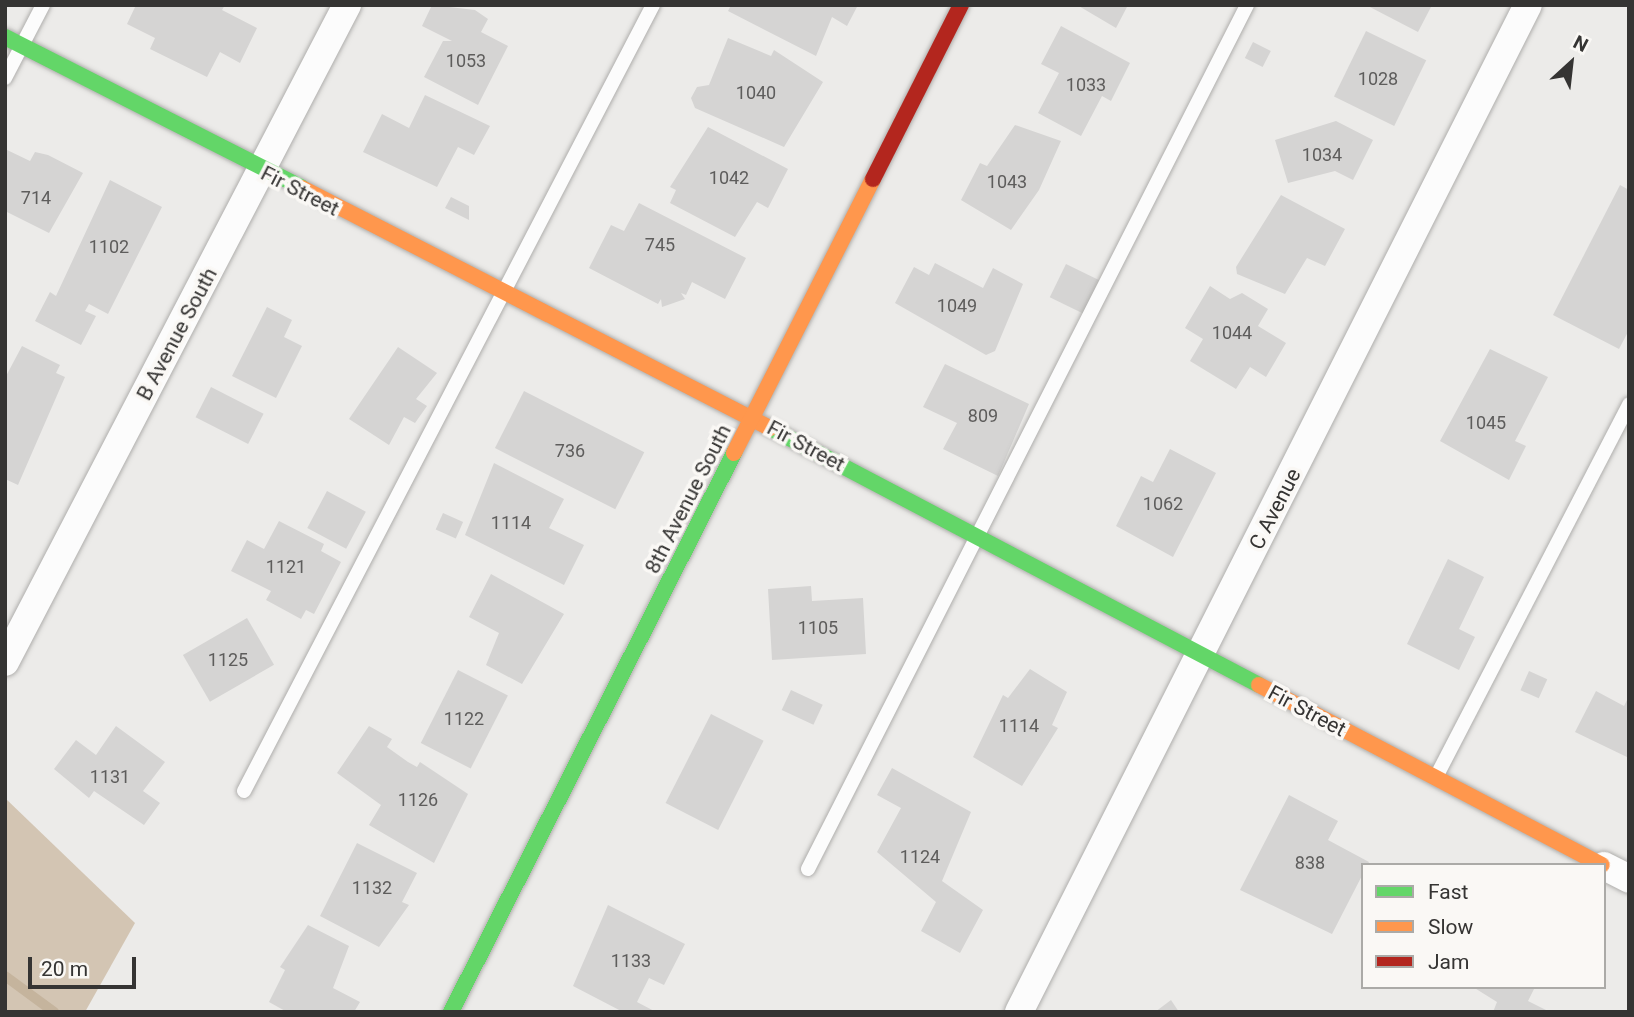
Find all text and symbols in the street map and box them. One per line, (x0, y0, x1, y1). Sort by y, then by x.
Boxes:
north arrow (1536, 28, 1606, 98)
text: N (1570, 31, 1592, 57)
house number: 1053 (446, 50, 486, 72)
house number: 1028 (1358, 68, 1398, 90)
house number: 1033 (1066, 74, 1106, 96)
house number: 1040 (736, 82, 776, 104)
house number: 1034 (1302, 144, 1342, 166)
street label: Fir Street (257, 161, 343, 221)
house number: 1042 (709, 167, 749, 189)
house number: 1043 (987, 171, 1027, 193)
house number: 714 (21, 187, 51, 209)
house number: 745 (645, 234, 675, 256)
house number: 1102 (89, 236, 129, 258)
street label: B Avenue South (131, 263, 223, 405)
house number: 1049 (937, 295, 977, 317)
house number: 1044 (1212, 322, 1252, 344)
house number: 809 (968, 405, 998, 427)
house number: 1045 (1466, 412, 1506, 434)
street label: Fir Street (763, 415, 849, 477)
street label: 8th Avenue South (640, 420, 736, 578)
house number: 736 (555, 440, 585, 462)
street label: C Avenue (1244, 464, 1306, 554)
house number: 1062 (1143, 493, 1183, 515)
house number: 1114 (491, 512, 531, 534)
house number: 1121 (266, 556, 306, 578)
house number: 1105 (798, 617, 838, 639)
house number: 1125 (208, 649, 248, 671)
street label: Fir Street (1264, 680, 1350, 742)
house number: 1122 (444, 708, 484, 730)
house number: 1114 (999, 715, 1039, 737)
house number: 1131 (90, 766, 130, 788)
house number: 1126 (398, 789, 438, 811)
house number: 1124 (900, 846, 940, 868)
house number: 838 (1295, 852, 1325, 874)
legend (1361, 863, 1606, 989)
house number: 1132 (352, 877, 392, 899)
text: Fast (1428, 880, 1468, 904)
text: Slow (1428, 915, 1473, 939)
scale bar (32, 944, 140, 988)
house number: 1133 (611, 950, 651, 972)
text: Jam (1428, 950, 1469, 974)
text: 20 m (41, 957, 88, 981)

